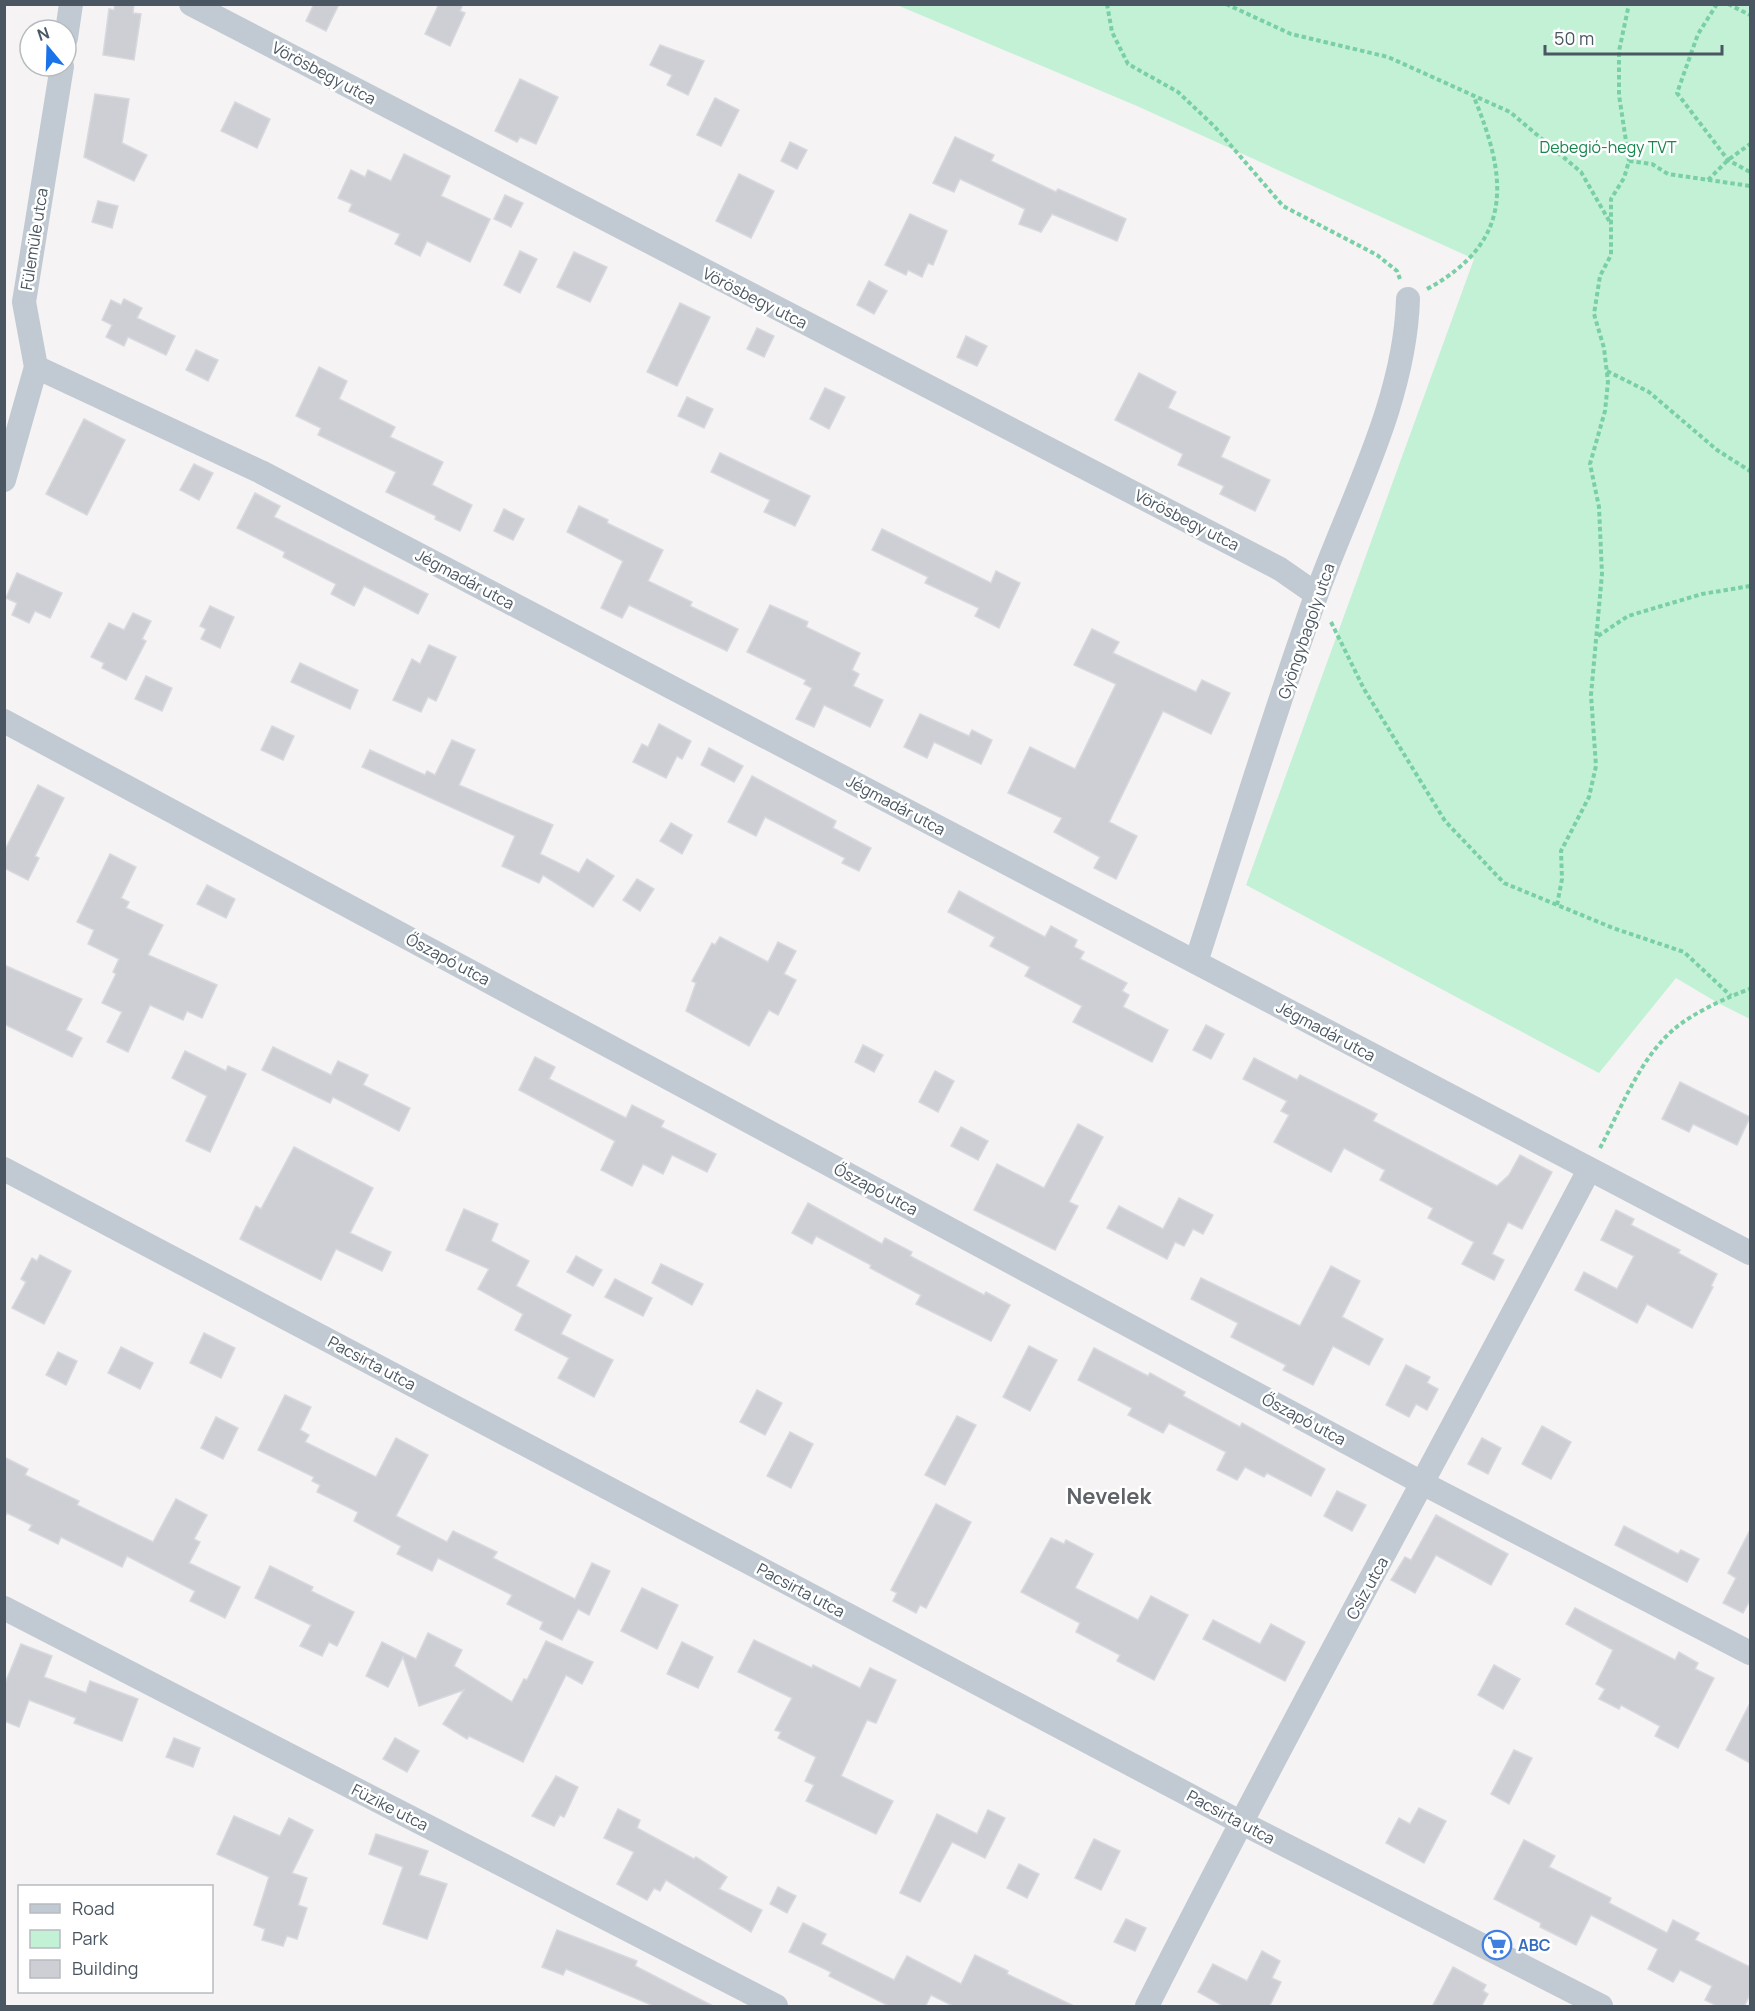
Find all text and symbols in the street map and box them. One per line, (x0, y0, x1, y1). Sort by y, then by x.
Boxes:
north arrow (18, 18, 78, 78)
scale bar (1545, 18, 1722, 56)
text: N (34, 22, 52, 46)
text: 50 m (1554, 26, 1594, 50)
street label: Vörösbegy utca (268, 36, 380, 110)
park label: Debegió-hegy TVT (1539, 136, 1677, 158)
street label: Fülemüle utca (15, 186, 53, 292)
street label: Vörösbegy utca (699, 262, 811, 334)
street label: Vörösbegy utca (1131, 484, 1243, 556)
street label: Jégmadár utca (412, 544, 518, 614)
street label: Gyöngybagoly utca (1272, 560, 1340, 702)
street label: Jégmadár utca (843, 770, 949, 840)
street label: Őszapó utca (402, 928, 494, 990)
street label: Jégmadár utca (1273, 996, 1379, 1066)
street label: Őszapó utca (830, 1158, 922, 1220)
street label: Pacsirta utca (324, 1331, 420, 1395)
street label: Őszapó utca (1258, 1388, 1350, 1450)
district label: Nevelek (1067, 1481, 1153, 1511)
street label: Csíz utca (1341, 1553, 1393, 1623)
street label: Pacsirta utca (753, 1558, 849, 1622)
street label: Füzike utca (348, 1778, 432, 1836)
street label: Pacsirta utca (1183, 1785, 1279, 1849)
legend (18, 1885, 213, 1993)
text: Road (72, 1896, 115, 1920)
text: Park (72, 1926, 109, 1950)
supermarket icon: ABC (1481, 1929, 1513, 1961)
place label: ABC (1518, 1934, 1551, 1956)
text: Building (72, 1956, 138, 1980)

